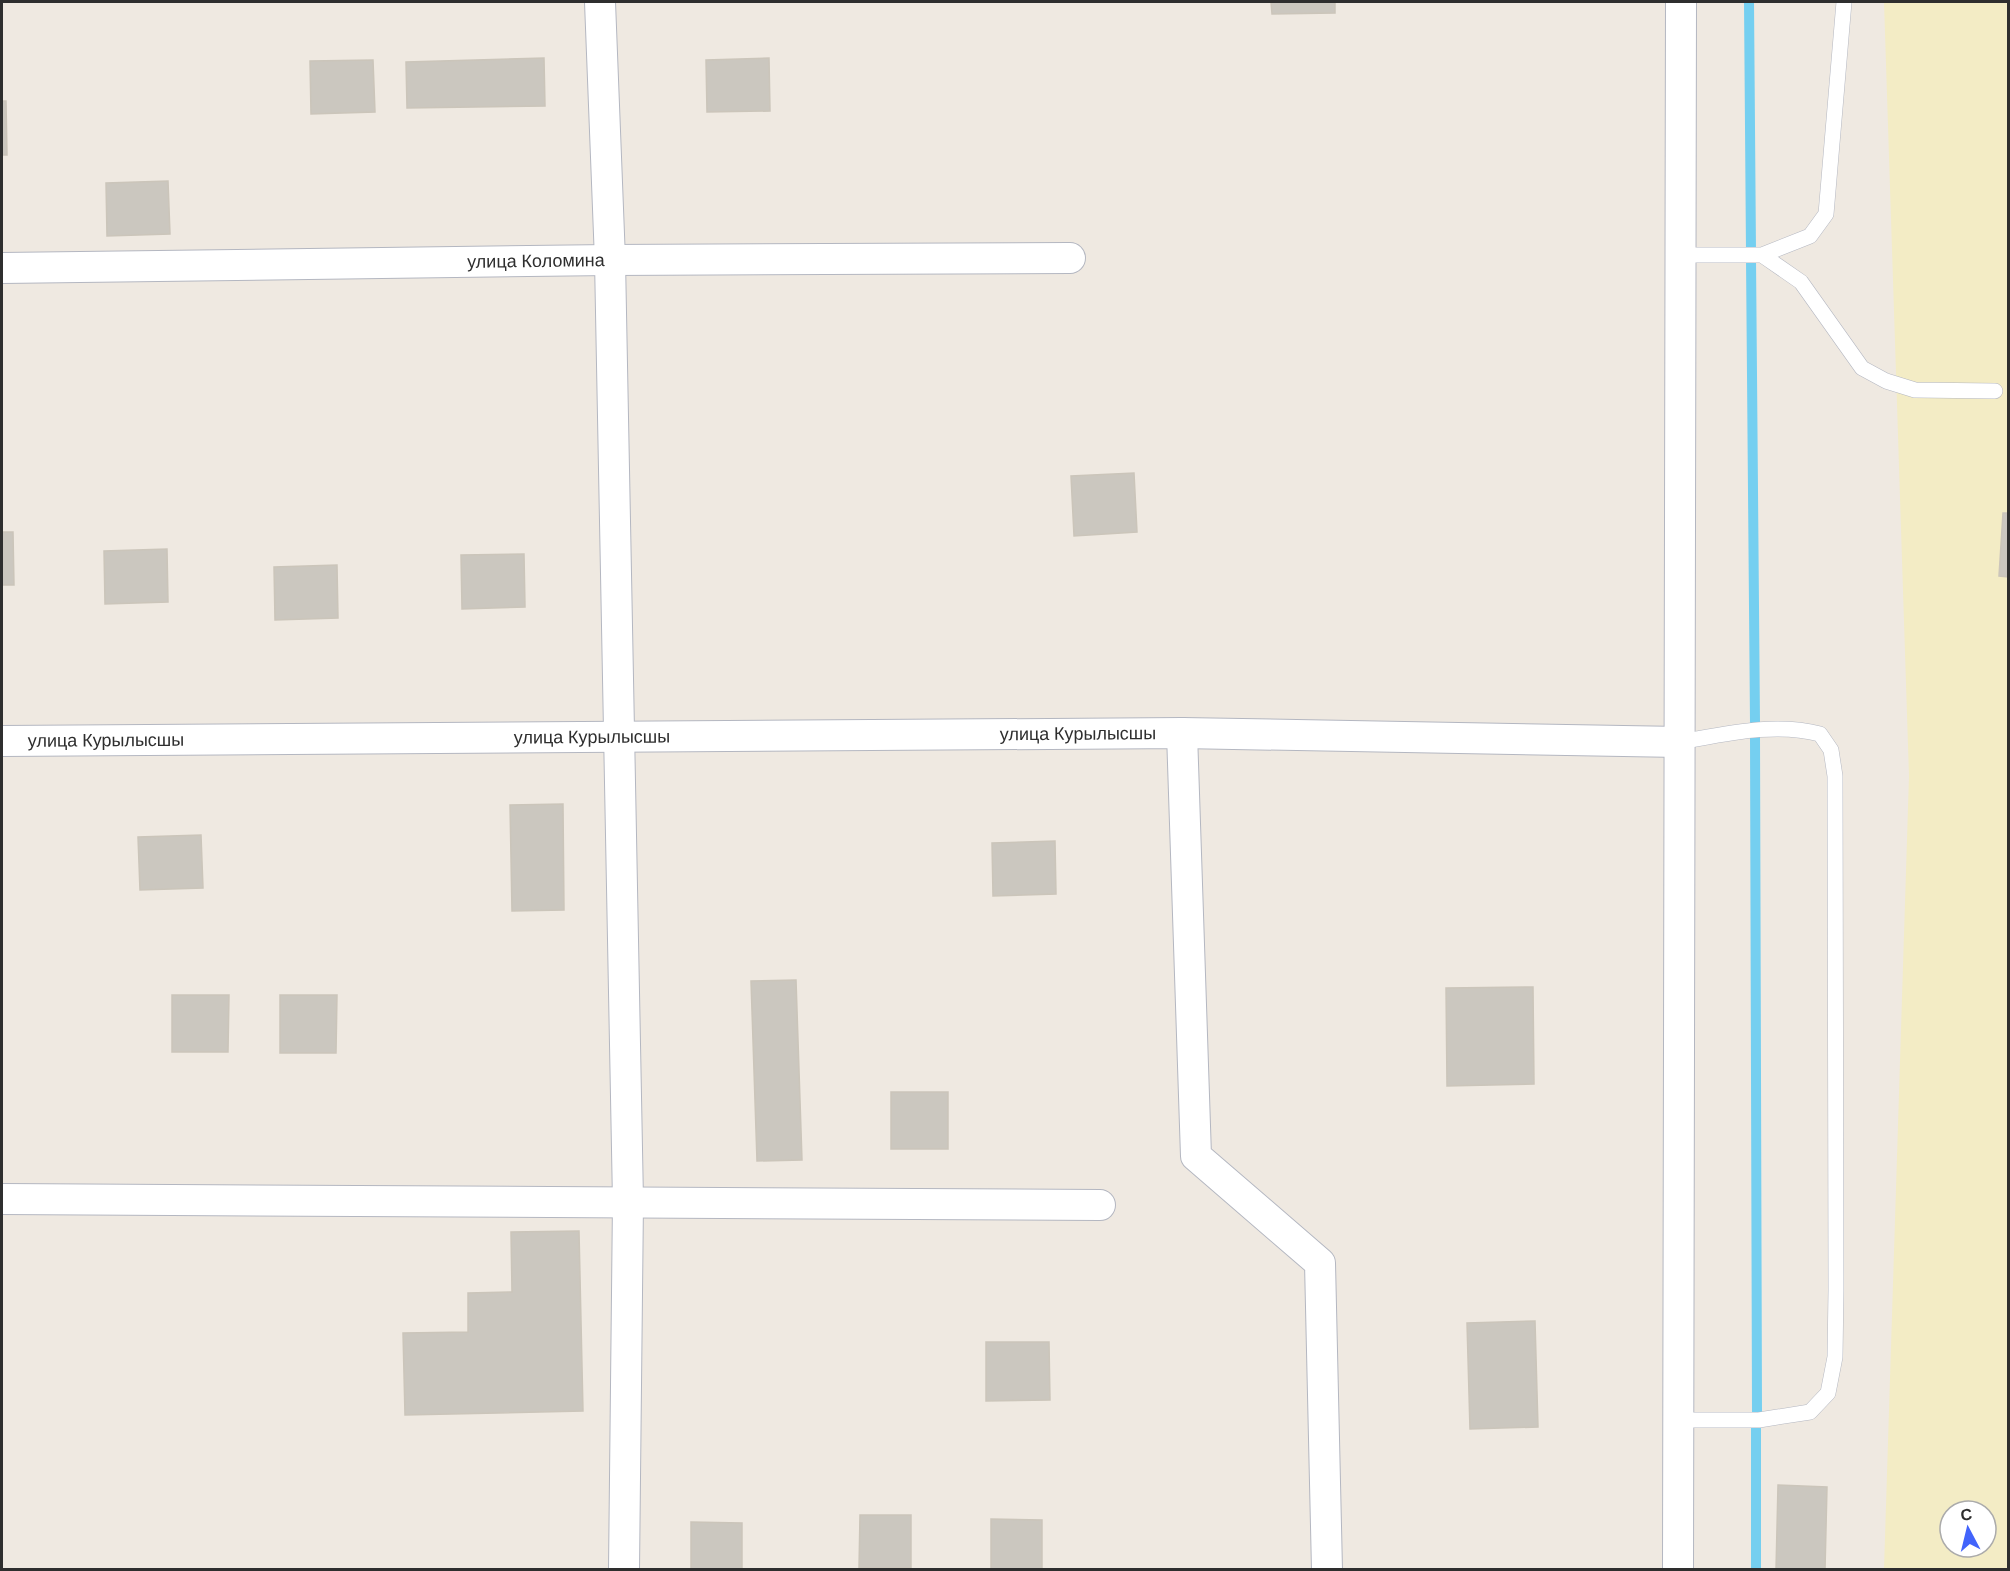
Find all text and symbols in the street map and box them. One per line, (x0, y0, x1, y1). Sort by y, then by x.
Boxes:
street label: улица Коломина (467, 248, 606, 274)
street label: улица Курылысшы (1000, 721, 1156, 746)
street label: улица Курылысшы (514, 724, 670, 750)
street label: улица Курылысшы (28, 728, 184, 753)
north arrow (1938, 1499, 1998, 1559)
text: С (1959, 1503, 1974, 1526)

